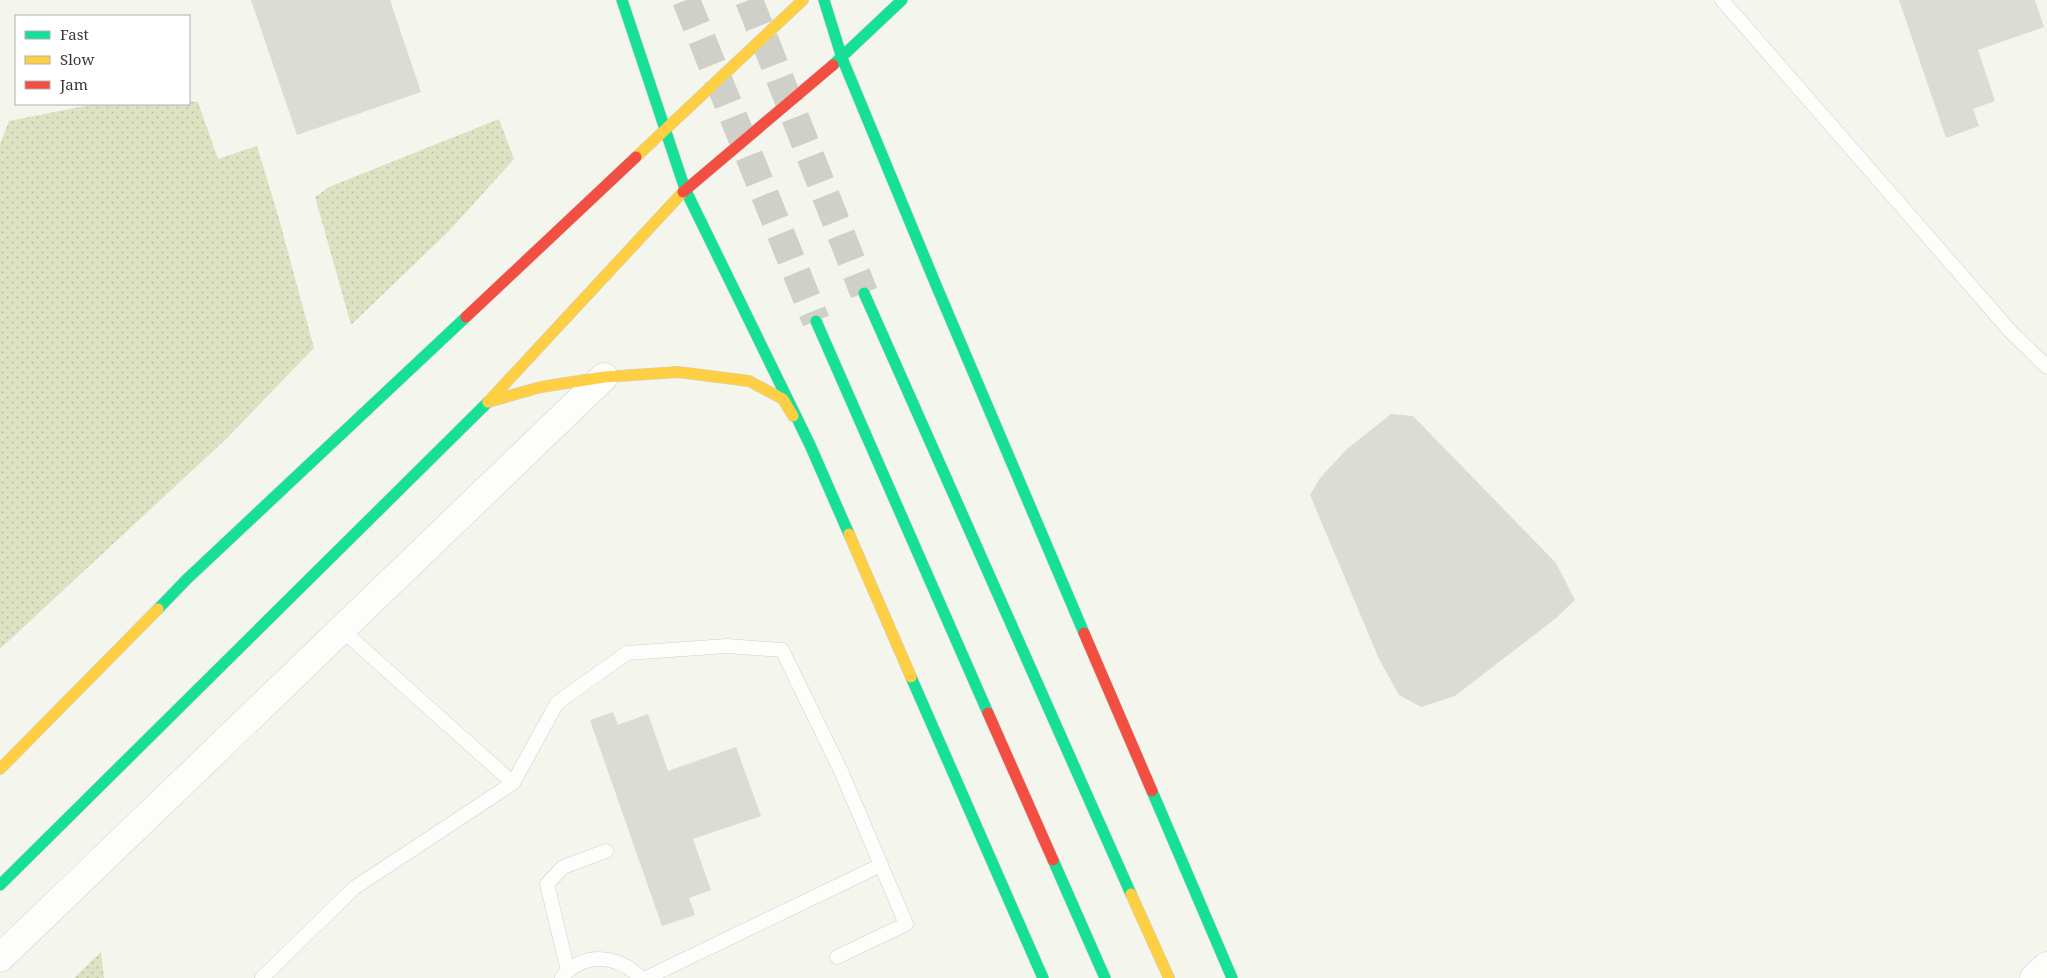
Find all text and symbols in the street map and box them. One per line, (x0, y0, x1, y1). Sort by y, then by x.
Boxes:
legend (15, 15, 190, 105)
text: Fast (60, 24, 89, 44)
text: Slow (60, 49, 94, 69)
text: Jam (59, 74, 88, 94)

